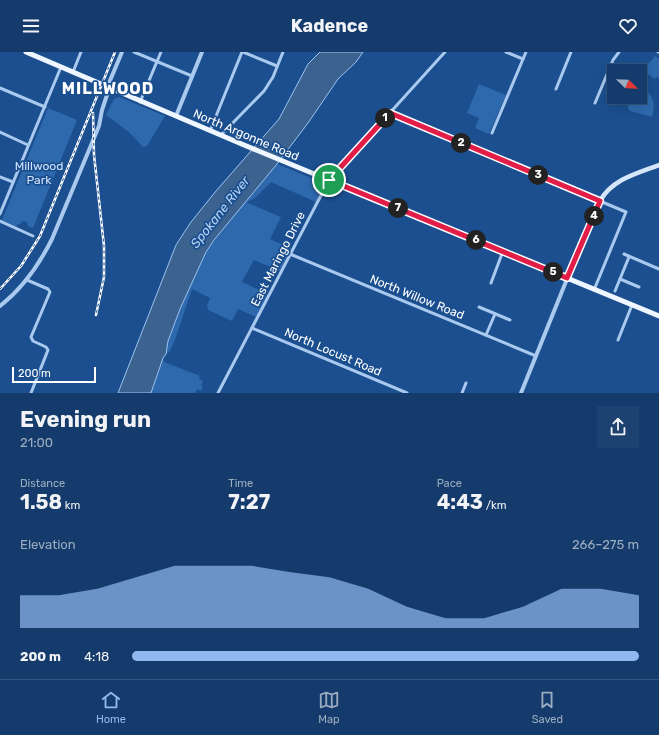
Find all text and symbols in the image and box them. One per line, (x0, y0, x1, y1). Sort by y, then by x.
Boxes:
icon: menu (20, 15, 42, 37)
text: Kadence (291, 15, 368, 37)
icon: heart (617, 15, 639, 37)
north arrow (607, 64, 647, 104)
map controls (607, 64, 647, 104)
district label: MILLWOOD (62, 79, 154, 98)
street label: North Argonne Road (191, 106, 301, 164)
pin: 1 (375, 108, 395, 128)
text: 1 (382, 111, 388, 124)
pin: 2 (451, 133, 471, 153)
text: 2 (457, 136, 465, 149)
park label: Millwood Park (15, 159, 63, 187)
pin (312, 163, 346, 197)
pin: 3 (528, 165, 548, 185)
text: 3 (534, 168, 542, 181)
icon: arrive (318, 169, 340, 191)
water label: Spokane River (187, 172, 253, 251)
pin: 7 (388, 198, 408, 218)
text: 7 (395, 201, 401, 214)
pin: 4 (584, 206, 604, 226)
street label: East Maringo Drive (248, 209, 308, 309)
text: 4 (590, 209, 598, 222)
pin: 6 (466, 230, 486, 250)
text: 6 (472, 233, 480, 246)
pin: 5 (543, 262, 563, 282)
text: 5 (549, 265, 557, 278)
street label: North Willow Road (368, 272, 466, 322)
street label: North Locust Road (282, 325, 384, 379)
scale bar (12, 365, 96, 384)
text: 200 m (18, 367, 51, 380)
text: Evening run (20, 406, 151, 433)
button: share (597, 406, 639, 448)
text: 21:00 (20, 435, 53, 450)
text: Distance (20, 477, 65, 490)
text: Time (228, 477, 253, 490)
text: Pace (437, 477, 462, 490)
text: 1.58 (20, 490, 62, 514)
text: 7:27 (228, 490, 270, 514)
text: 4:43 (437, 490, 483, 514)
text: km (62, 499, 80, 512)
text: /km (483, 499, 506, 512)
text: Elevation (20, 537, 76, 552)
text: 266–275 m (572, 537, 639, 552)
text: 200 m (20, 649, 61, 664)
text: 4:18 (84, 649, 109, 664)
tab: Home (96, 689, 126, 726)
tab: Map (318, 689, 340, 726)
tab: Saved (532, 689, 563, 726)

